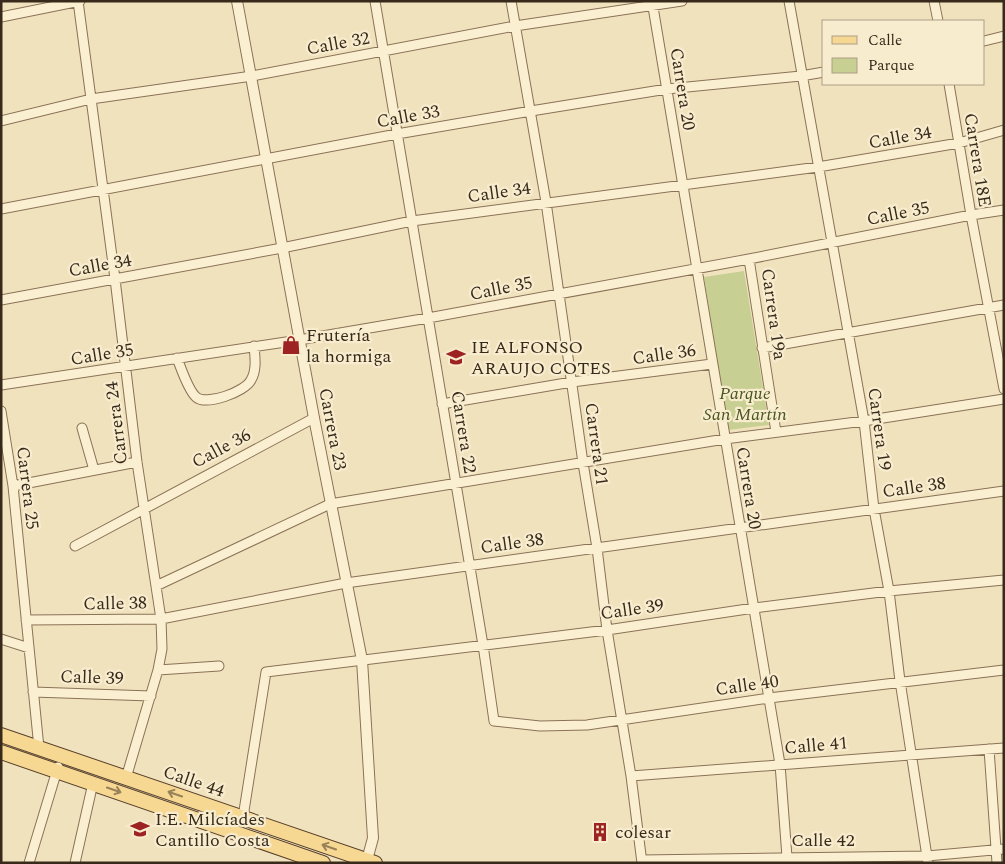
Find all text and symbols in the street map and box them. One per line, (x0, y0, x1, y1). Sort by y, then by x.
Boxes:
legend (822, 20, 985, 85)
street label: Calle 32 (304, 25, 372, 62)
text: Calle (868, 29, 902, 52)
street label: Carrera 20 (663, 46, 702, 132)
text: Parque (868, 54, 915, 77)
street label: Calle 33 (374, 98, 442, 135)
street label: Carrera 18E (957, 111, 998, 209)
street label: Calle 34 (866, 119, 934, 156)
street label: Calle 34 (466, 175, 532, 210)
street label: Calle 35 (864, 194, 932, 233)
street label: Calle 34 (66, 247, 134, 284)
street label: Carrera 19a (754, 266, 793, 362)
street label: Calle 35 (467, 269, 535, 308)
place label: Frutería la hormiga (306, 322, 392, 370)
shop icon: Frutería la hormiga (280, 334, 302, 356)
place label: IE ALFONSO ARAUJO COTES (471, 334, 611, 382)
street label: Calle 35 (69, 336, 136, 373)
street label: Calle 36 (631, 337, 697, 372)
school or university icon: IE ALFONSO ARAUJO COTES (445, 346, 467, 368)
street label: Carrera 24 (98, 380, 135, 466)
park label: Parque San Martín (703, 380, 787, 428)
street label: Carrera 23 (311, 386, 354, 473)
street label: Carrera 19 (860, 386, 899, 472)
street label: Carrera 22 (444, 389, 483, 475)
street label: Carrera 21 (577, 401, 616, 487)
street label: Calle 36 (187, 422, 256, 475)
street label: Carrera 25 (9, 445, 46, 531)
street label: Carrera 20 (729, 445, 768, 531)
street label: Calle 38 (881, 470, 947, 505)
street label: Calle 38 (479, 526, 545, 561)
street label: Calle 38 (83, 589, 147, 618)
street label: Calle 39 (599, 592, 665, 627)
street label: Calle 39 (60, 663, 124, 692)
street label: Calle 40 (714, 668, 780, 703)
street label: Calle 41 (783, 729, 849, 762)
street label: Calle 44 (159, 758, 228, 805)
one-way arrow (105, 786, 121, 795)
one-way arrow (167, 789, 183, 799)
place label: I.E. Milcíades Cantillo Costa (155, 806, 270, 854)
school or university icon: I.E. Milcíades Cantillo Costa (129, 818, 151, 840)
place label: colesar (615, 819, 671, 846)
building icon: colesar (589, 821, 611, 843)
street label: Calle 42 (791, 827, 855, 854)
one-way arrow (321, 842, 337, 851)

